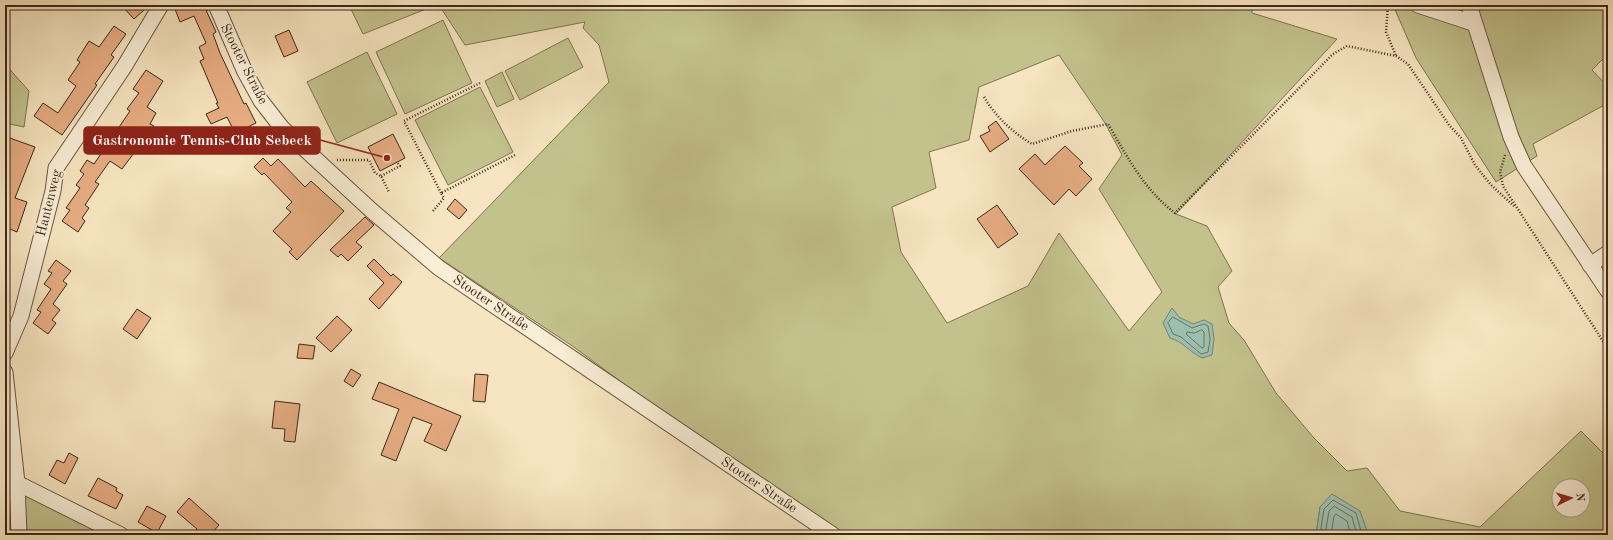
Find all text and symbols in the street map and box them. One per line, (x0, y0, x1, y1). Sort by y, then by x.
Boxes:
street label: Stooter Straße (218, 21, 270, 107)
callout: Gastronomie Tennis-Club Sebeck (84, 127, 320, 154)
text: Gastronomie Tennis-Club Sebeck (92, 134, 312, 149)
street label: Hantenweg (34, 168, 64, 238)
street label: Stooter Straße (450, 272, 532, 334)
street label: Stooter Straße (718, 454, 800, 516)
north arrow (1551, 478, 1591, 518)
text: N (1574, 493, 1585, 503)

